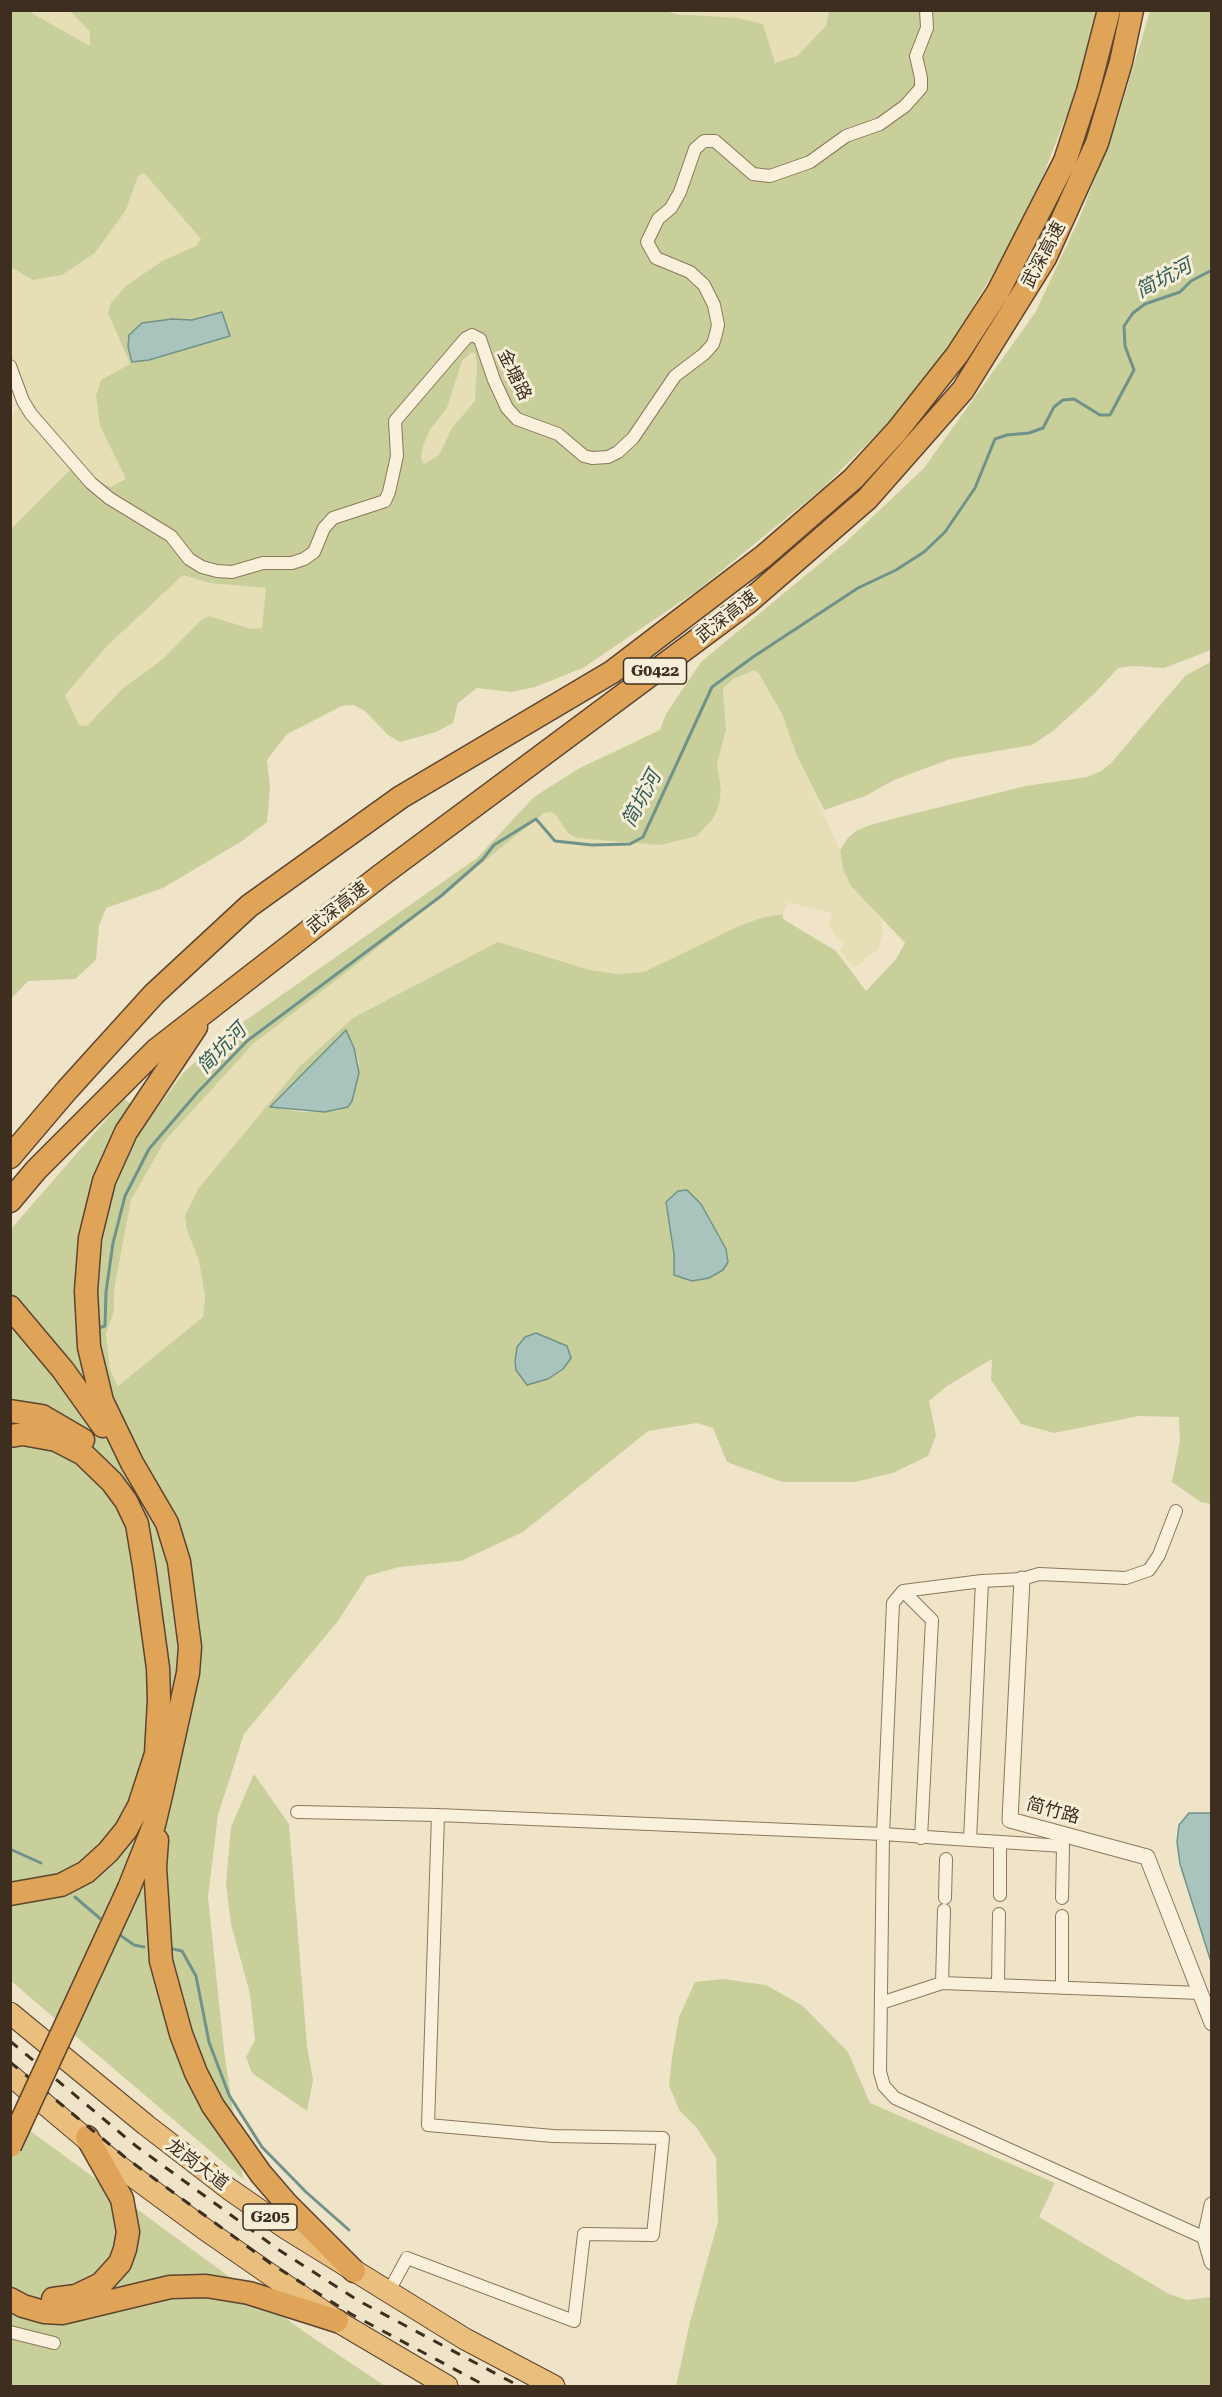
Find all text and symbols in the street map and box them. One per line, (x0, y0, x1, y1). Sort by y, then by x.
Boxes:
street label: 武深高速 (1018, 218, 1070, 292)
water label: 简坑河 (1132, 254, 1196, 304)
street label: 金塘路 (492, 346, 536, 404)
street label: 武深高速 (692, 586, 762, 648)
road number: G0422 (624, 658, 686, 684)
water label: 简坑河 (617, 767, 667, 831)
street label: 武深高速 (303, 877, 373, 939)
water label: 简坑河 (193, 1019, 251, 1079)
street label: 简竹路 (1024, 1794, 1082, 1828)
street label: 龙岗大道 (162, 2135, 232, 2195)
road number: G205 (243, 2204, 297, 2230)

